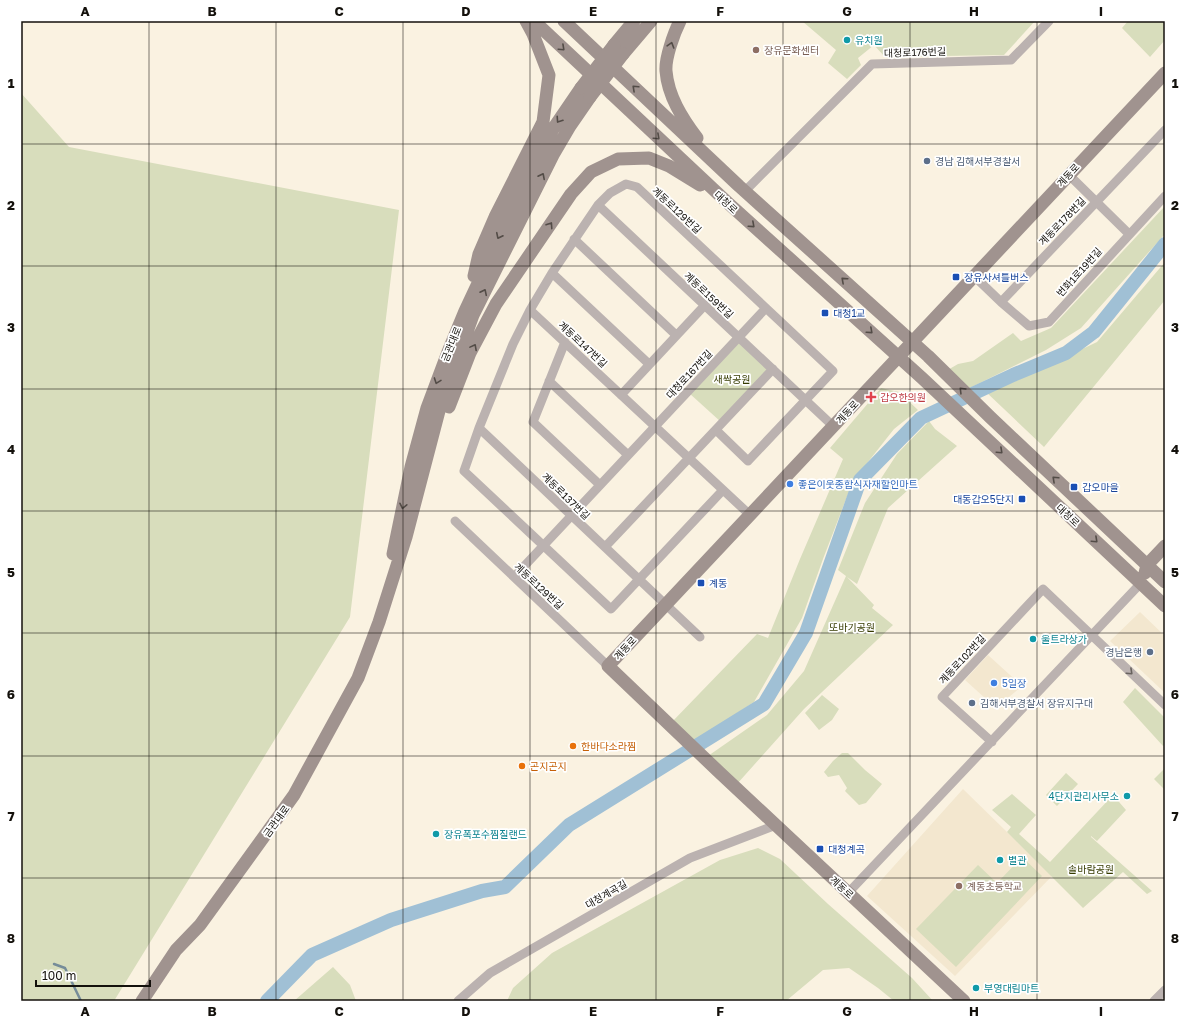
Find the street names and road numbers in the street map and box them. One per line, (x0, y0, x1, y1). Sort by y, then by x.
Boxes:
street label: 대청로176번길 (884, 45, 946, 59)
street label: 계동로 (1054, 161, 1082, 189)
street label: 계동로129번길 (650, 184, 704, 236)
street label: 대청로 (712, 188, 740, 216)
street label: 계동로178번길 (1036, 194, 1088, 248)
street label: 번화1로19번길 (1054, 245, 1104, 299)
street label: 계동로159번길 (682, 269, 736, 321)
street label: 계동로147번길 (556, 318, 610, 370)
street label: 금관대로 (439, 325, 463, 363)
street label: 대청로167번길 (663, 347, 715, 401)
street label: 계동로 (833, 398, 861, 426)
street label: 계동로137번길 (540, 470, 592, 522)
street label: 대청로 (1054, 501, 1082, 529)
street label: 계동로129번길 (512, 560, 566, 612)
street label: 계동로102번길 (936, 632, 988, 686)
street label: 계동로 (611, 634, 639, 662)
street label: 금관대로 (260, 803, 292, 839)
street label: 계동로 (828, 873, 856, 901)
street label: 대청계곡길 (583, 877, 629, 911)

